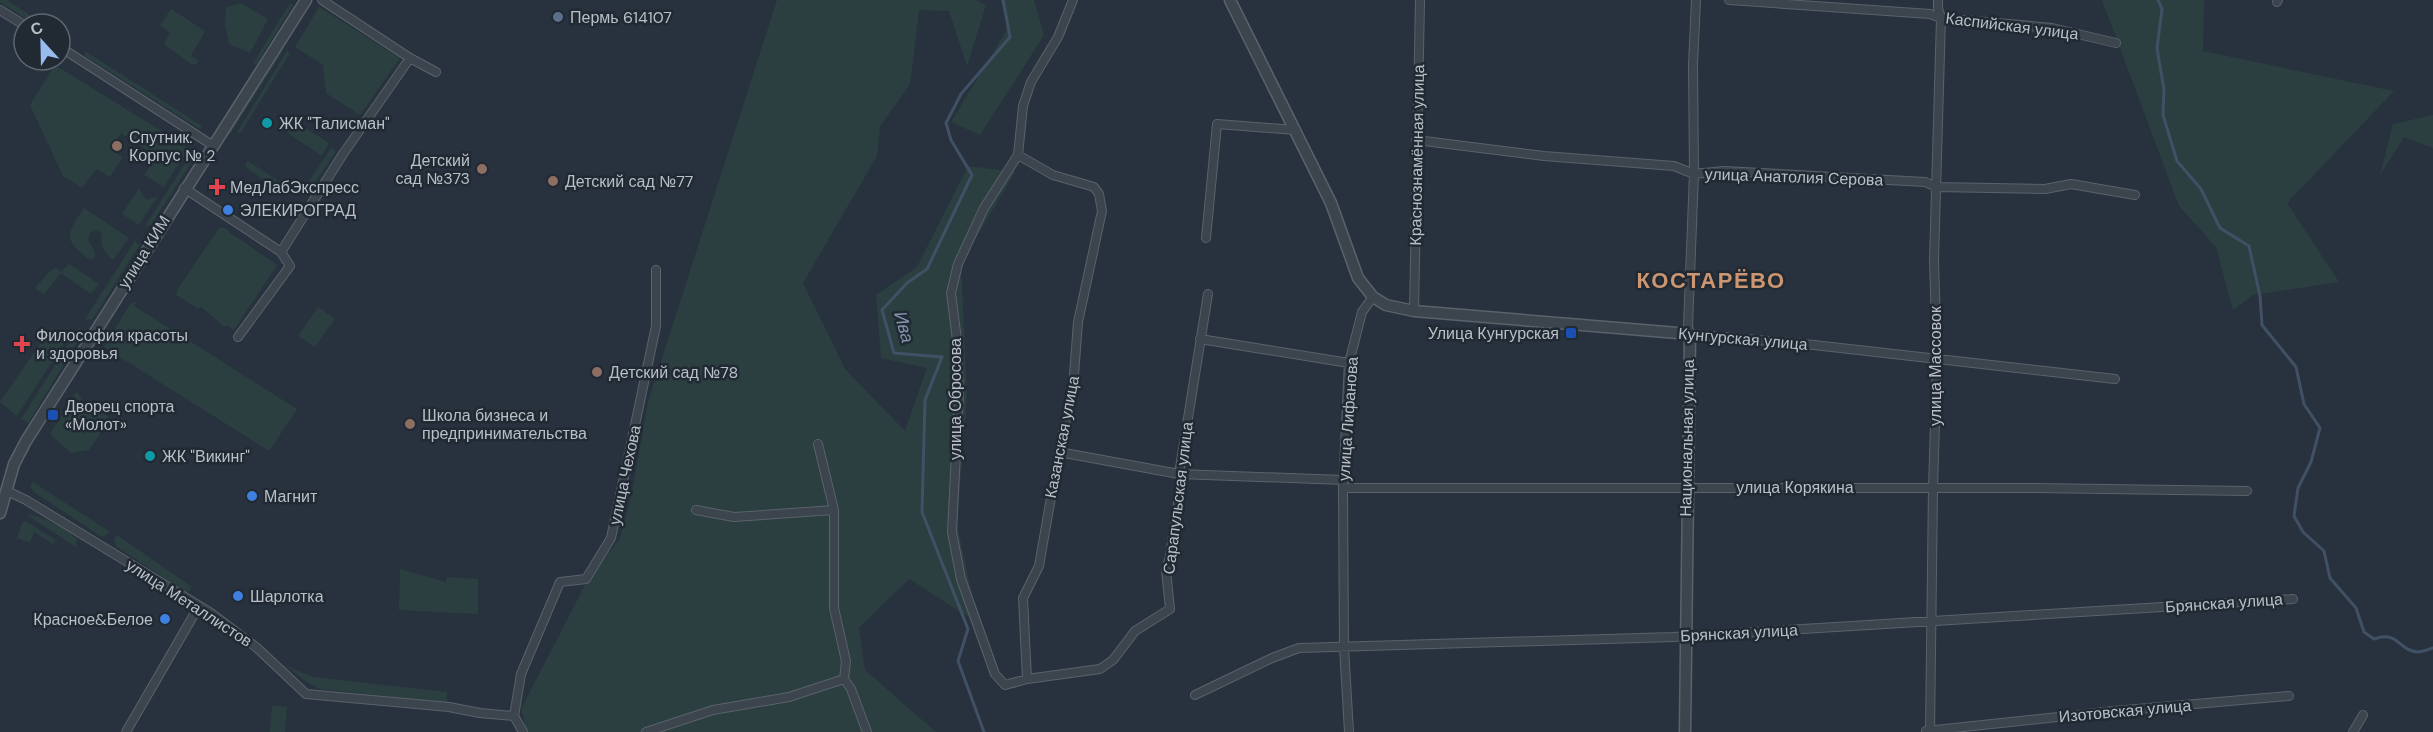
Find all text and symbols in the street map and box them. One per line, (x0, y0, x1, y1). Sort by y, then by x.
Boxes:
place label: Пермь 614107 (570, 7, 672, 28)
street label: Каспийская улица (1944, 7, 2080, 45)
marker: Пермь 614107 (551, 10, 565, 24)
north arrow (12, 12, 72, 72)
text: С (27, 16, 46, 40)
street label: Краснознамённая улица (1405, 64, 1429, 246)
place label: ЖК "Талисман" (279, 113, 390, 134)
marker: ЖК "Талисман" (260, 116, 274, 130)
place label: Спутник. Корпус № 2 (129, 127, 216, 166)
marker: Спутник. Корпус № 2 (110, 139, 124, 153)
place label: Детский сад №373 (396, 150, 470, 189)
marker: Детский сад №373 (475, 162, 489, 176)
street label: улица Анатолия Серова (1704, 163, 1884, 191)
place label: Детский сад №77 (565, 171, 693, 192)
marker: Детский сад №77 (546, 174, 560, 188)
place label: МедЛабЭкспресс (230, 177, 359, 198)
marker: МедЛабЭкспресс (208, 178, 226, 196)
place label: ЭЛЕКИРОГРАД (240, 200, 356, 221)
marker: ЭЛЕКИРОГРАД (221, 203, 235, 217)
street label: улица КИМ (113, 212, 175, 292)
district label: КОСТАРЁВО (1636, 266, 1786, 295)
street label: улица Массовок (1925, 305, 1946, 426)
water label: Ива (888, 308, 920, 346)
place label: Улица Кунгурская (1428, 323, 1559, 344)
street label: Кунгурская улица (1677, 323, 1809, 355)
place label: Философия красоты и здоровья (36, 325, 188, 364)
marker: Улица Кунгурская (1564, 326, 1578, 340)
marker: Философия красоты и здоровья (13, 335, 31, 353)
street label: улица Обросова (945, 338, 966, 460)
street label: улица Лифанова (1333, 356, 1363, 482)
street label: Национальная улица (1675, 359, 1699, 517)
place label: Детский сад №78 (609, 362, 738, 383)
marker: Детский сад №78 (590, 365, 604, 379)
street label: Казанская улица (1040, 374, 1084, 500)
place label: Дворец спорта «Молот» (65, 396, 175, 435)
place label: Школа бизнеса и предпринимательства (422, 405, 587, 444)
marker: Дворец спорта «Молот» (46, 408, 60, 422)
marker: Школа бизнеса и предпринимательства (403, 417, 417, 431)
street label: Сарапульская улица (1158, 420, 1198, 575)
street label: улица Чехова (604, 423, 646, 527)
place label: ЖК "Викинг" (162, 446, 250, 467)
marker: ЖК "Викинг" (143, 449, 157, 463)
street label: улица Корякина (1736, 477, 1854, 498)
place label: Магнит (264, 486, 318, 507)
marker: Магнит (245, 489, 259, 503)
street label: улица Металлистов (122, 554, 256, 652)
place label: Шарлотка (250, 586, 324, 607)
street label: Брянская улица (2164, 588, 2284, 618)
marker: Шарлотка (231, 589, 245, 603)
place label: Красное&Белое (33, 609, 153, 630)
marker: Красное&Белое (158, 612, 172, 626)
street label: Брянская улица (1680, 619, 1799, 647)
street label: Изотовская улица (2058, 695, 2192, 727)

